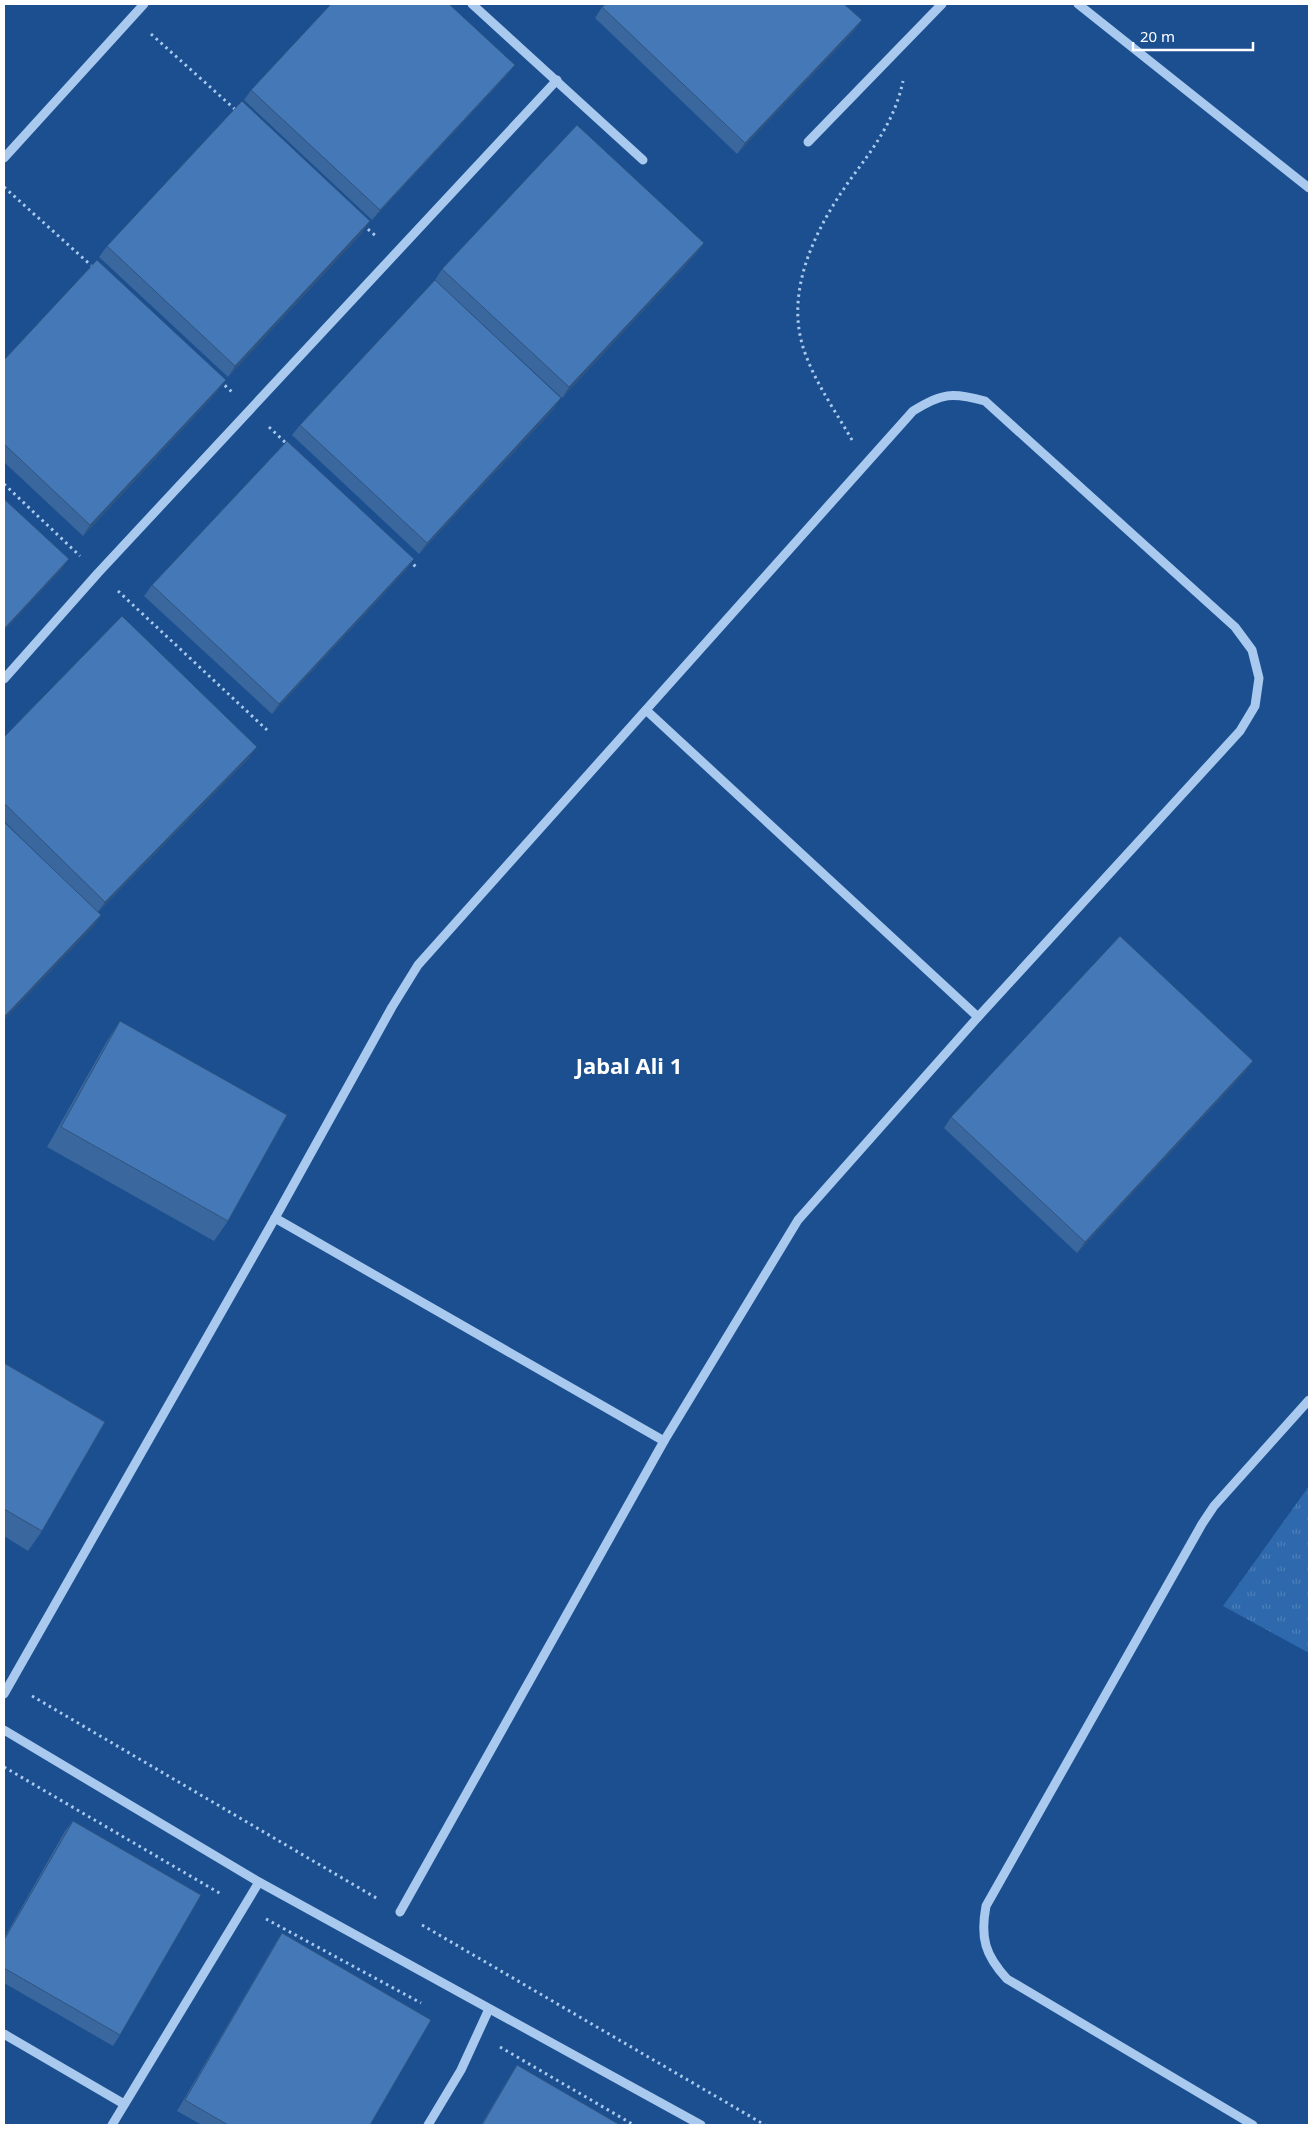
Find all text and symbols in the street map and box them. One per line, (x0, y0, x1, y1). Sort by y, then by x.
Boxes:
scale bar (1133, 20, 1253, 52)
text: 20 m (1140, 26, 1175, 46)
district label: Jabal Ali 1 (574, 1050, 682, 1080)

